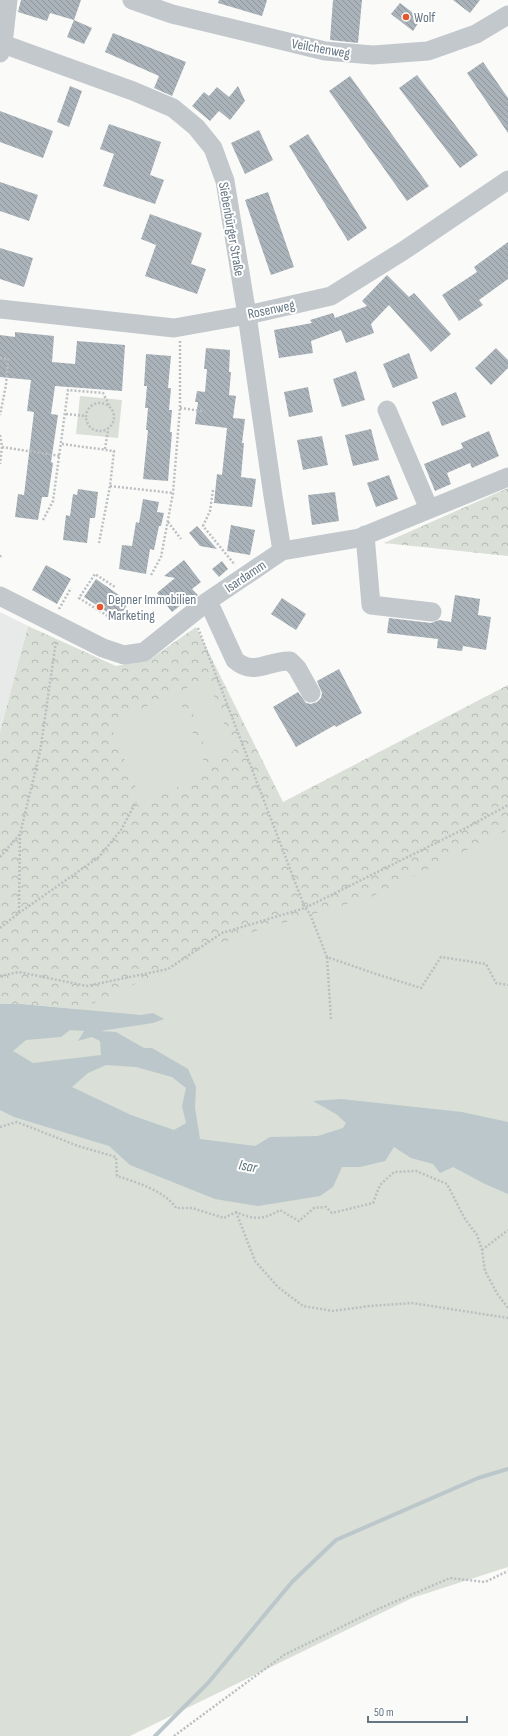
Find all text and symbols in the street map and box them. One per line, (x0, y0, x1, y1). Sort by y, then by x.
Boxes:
place label: Wolf (414, 9, 436, 26)
marker: Wolf (401, 12, 411, 22)
street label: Veilchenweg (290, 35, 352, 62)
street label: Siebenbürger Straße (215, 181, 248, 277)
street label: Rosenweg (246, 296, 297, 323)
street label: Isardamm (221, 556, 269, 596)
place label: Depner Immobilien Marketing (108, 591, 196, 624)
marker: Depner Immobilien Marketing (95, 602, 105, 612)
water label: Isar (237, 1156, 259, 1178)
scale bar (368, 1698, 467, 1724)
text: 50 m (374, 1705, 394, 1720)

